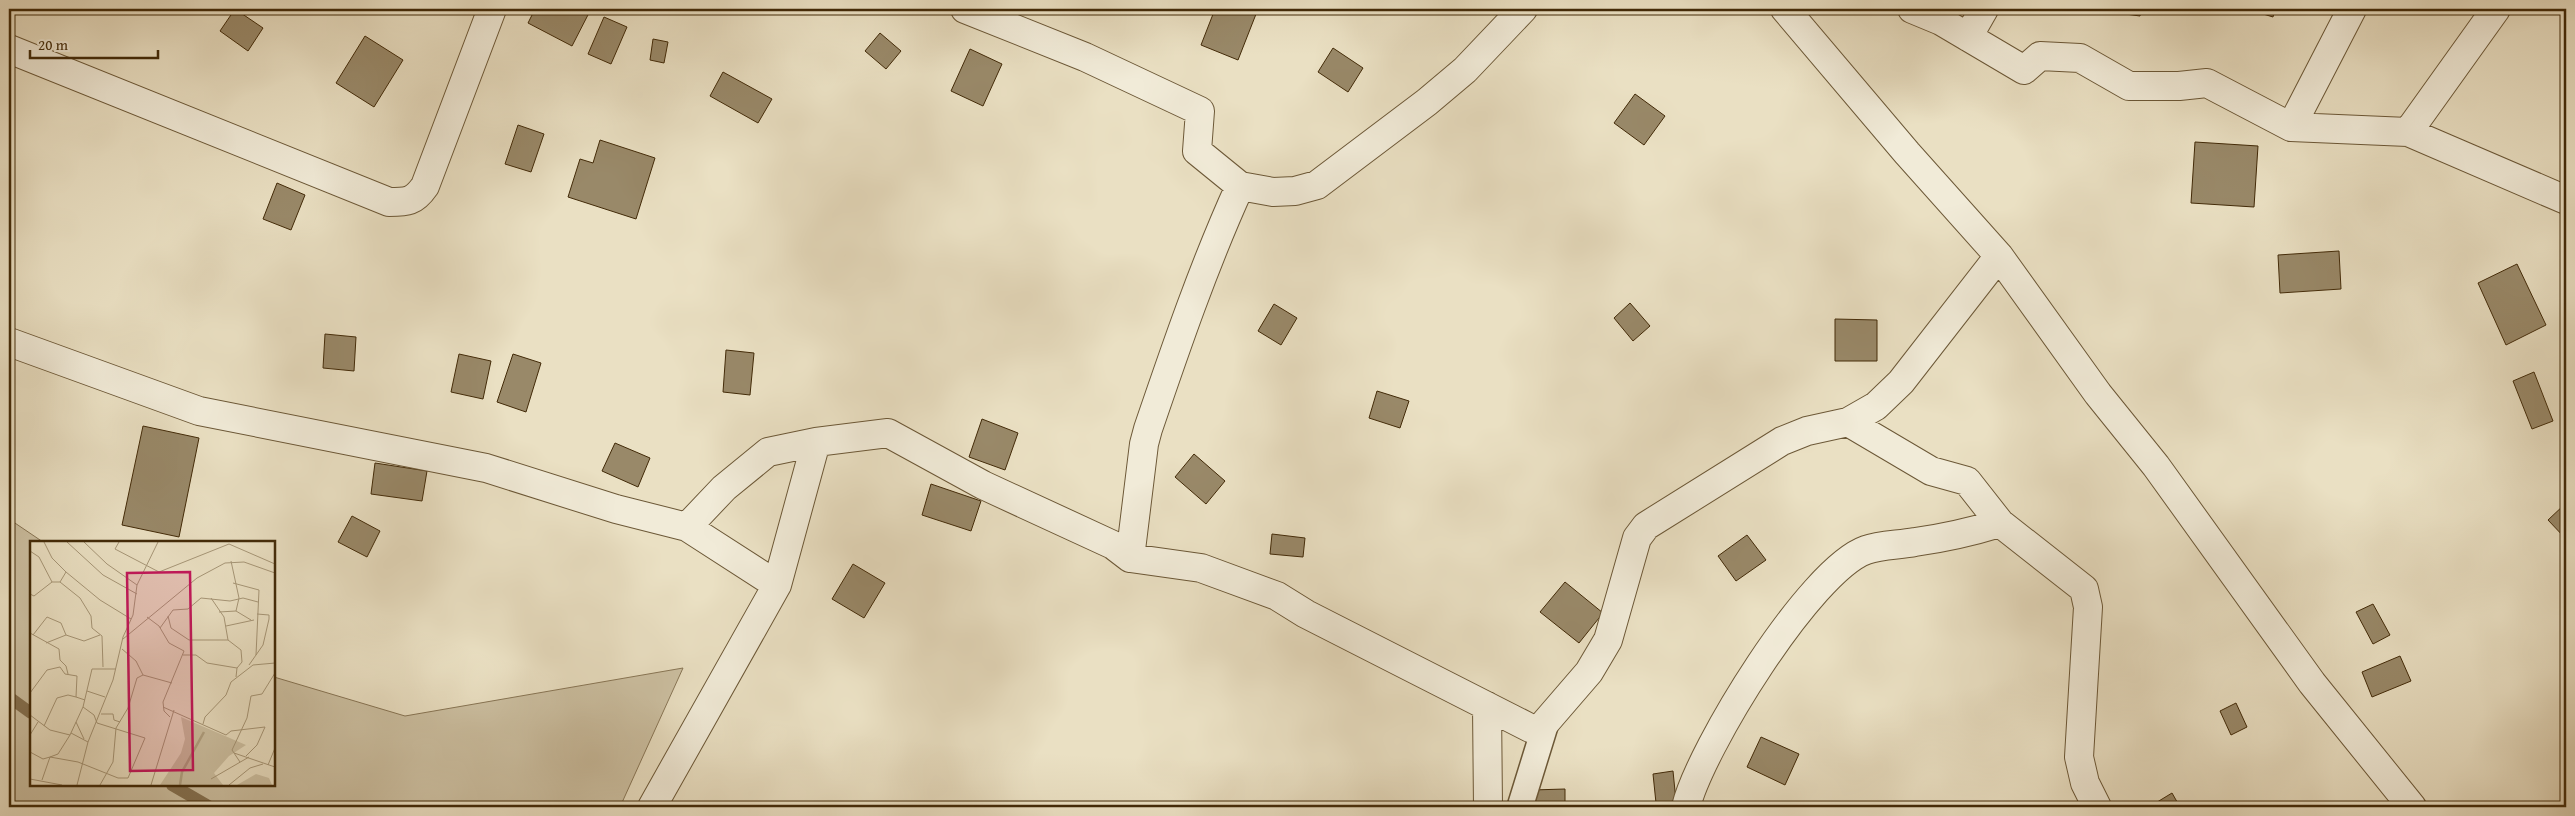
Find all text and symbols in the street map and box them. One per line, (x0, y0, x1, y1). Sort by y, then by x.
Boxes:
scale bar (30, 28, 158, 60)
text: 20 m (38, 34, 69, 55)
inset map (30, 541, 275, 786)

